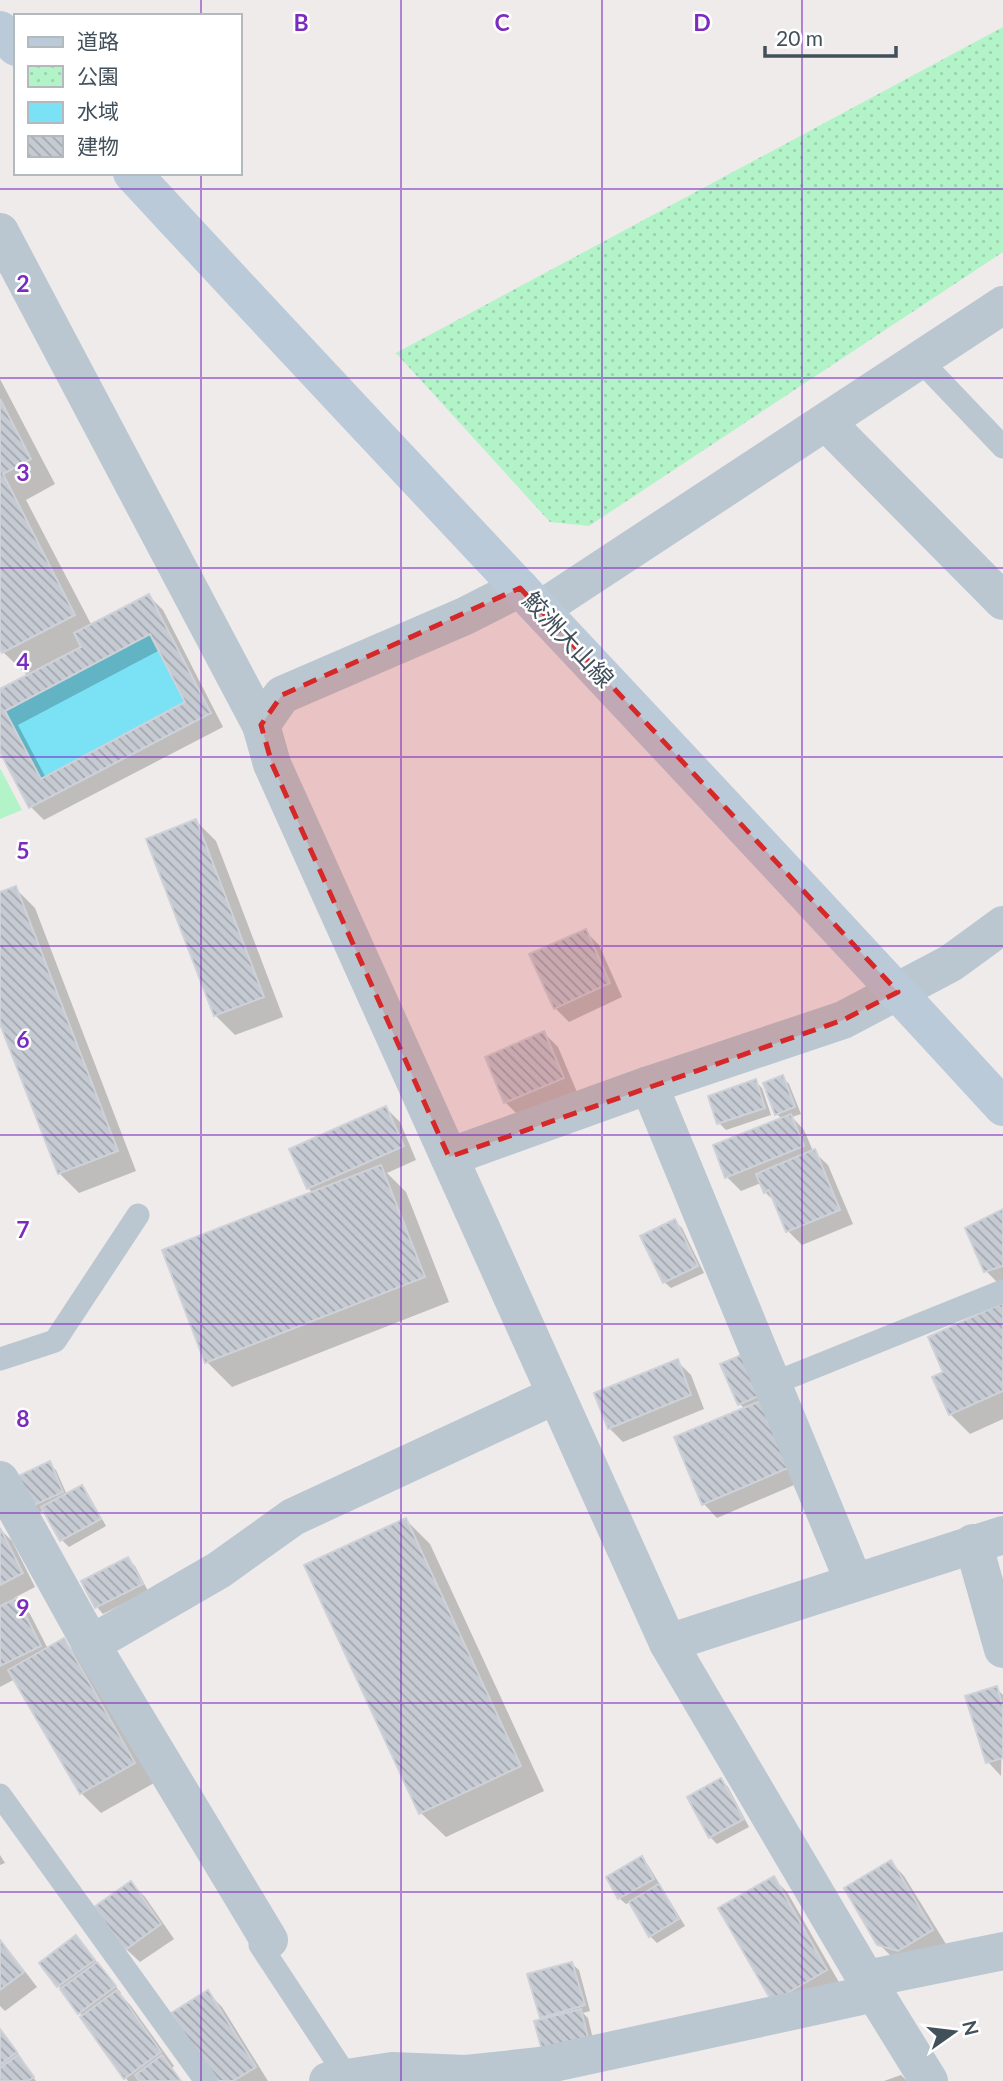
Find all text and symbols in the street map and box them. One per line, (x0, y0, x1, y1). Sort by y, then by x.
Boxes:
text: B (293, 8, 309, 36)
text: C (494, 8, 510, 36)
text: D (693, 8, 711, 36)
legend (14, 14, 242, 175)
scale bar (765, 14, 896, 58)
text: 20 m (776, 25, 823, 50)
text: 道路 (77, 28, 119, 53)
text: 公園 (77, 63, 119, 88)
text: 水域 (77, 98, 119, 123)
text: 建物 (77, 133, 119, 158)
text: 2 (16, 269, 30, 297)
text: 3 (16, 458, 30, 486)
street label: 鮫洲大山線 (517, 585, 621, 693)
text: 4 (16, 647, 30, 675)
text: 5 (16, 836, 30, 864)
text: 6 (16, 1025, 30, 1053)
text: 7 (16, 1215, 30, 1243)
text: 8 (16, 1404, 30, 1432)
text: 9 (16, 1593, 30, 1621)
north arrow (919, 1997, 989, 2067)
text: N (958, 2018, 984, 2038)

